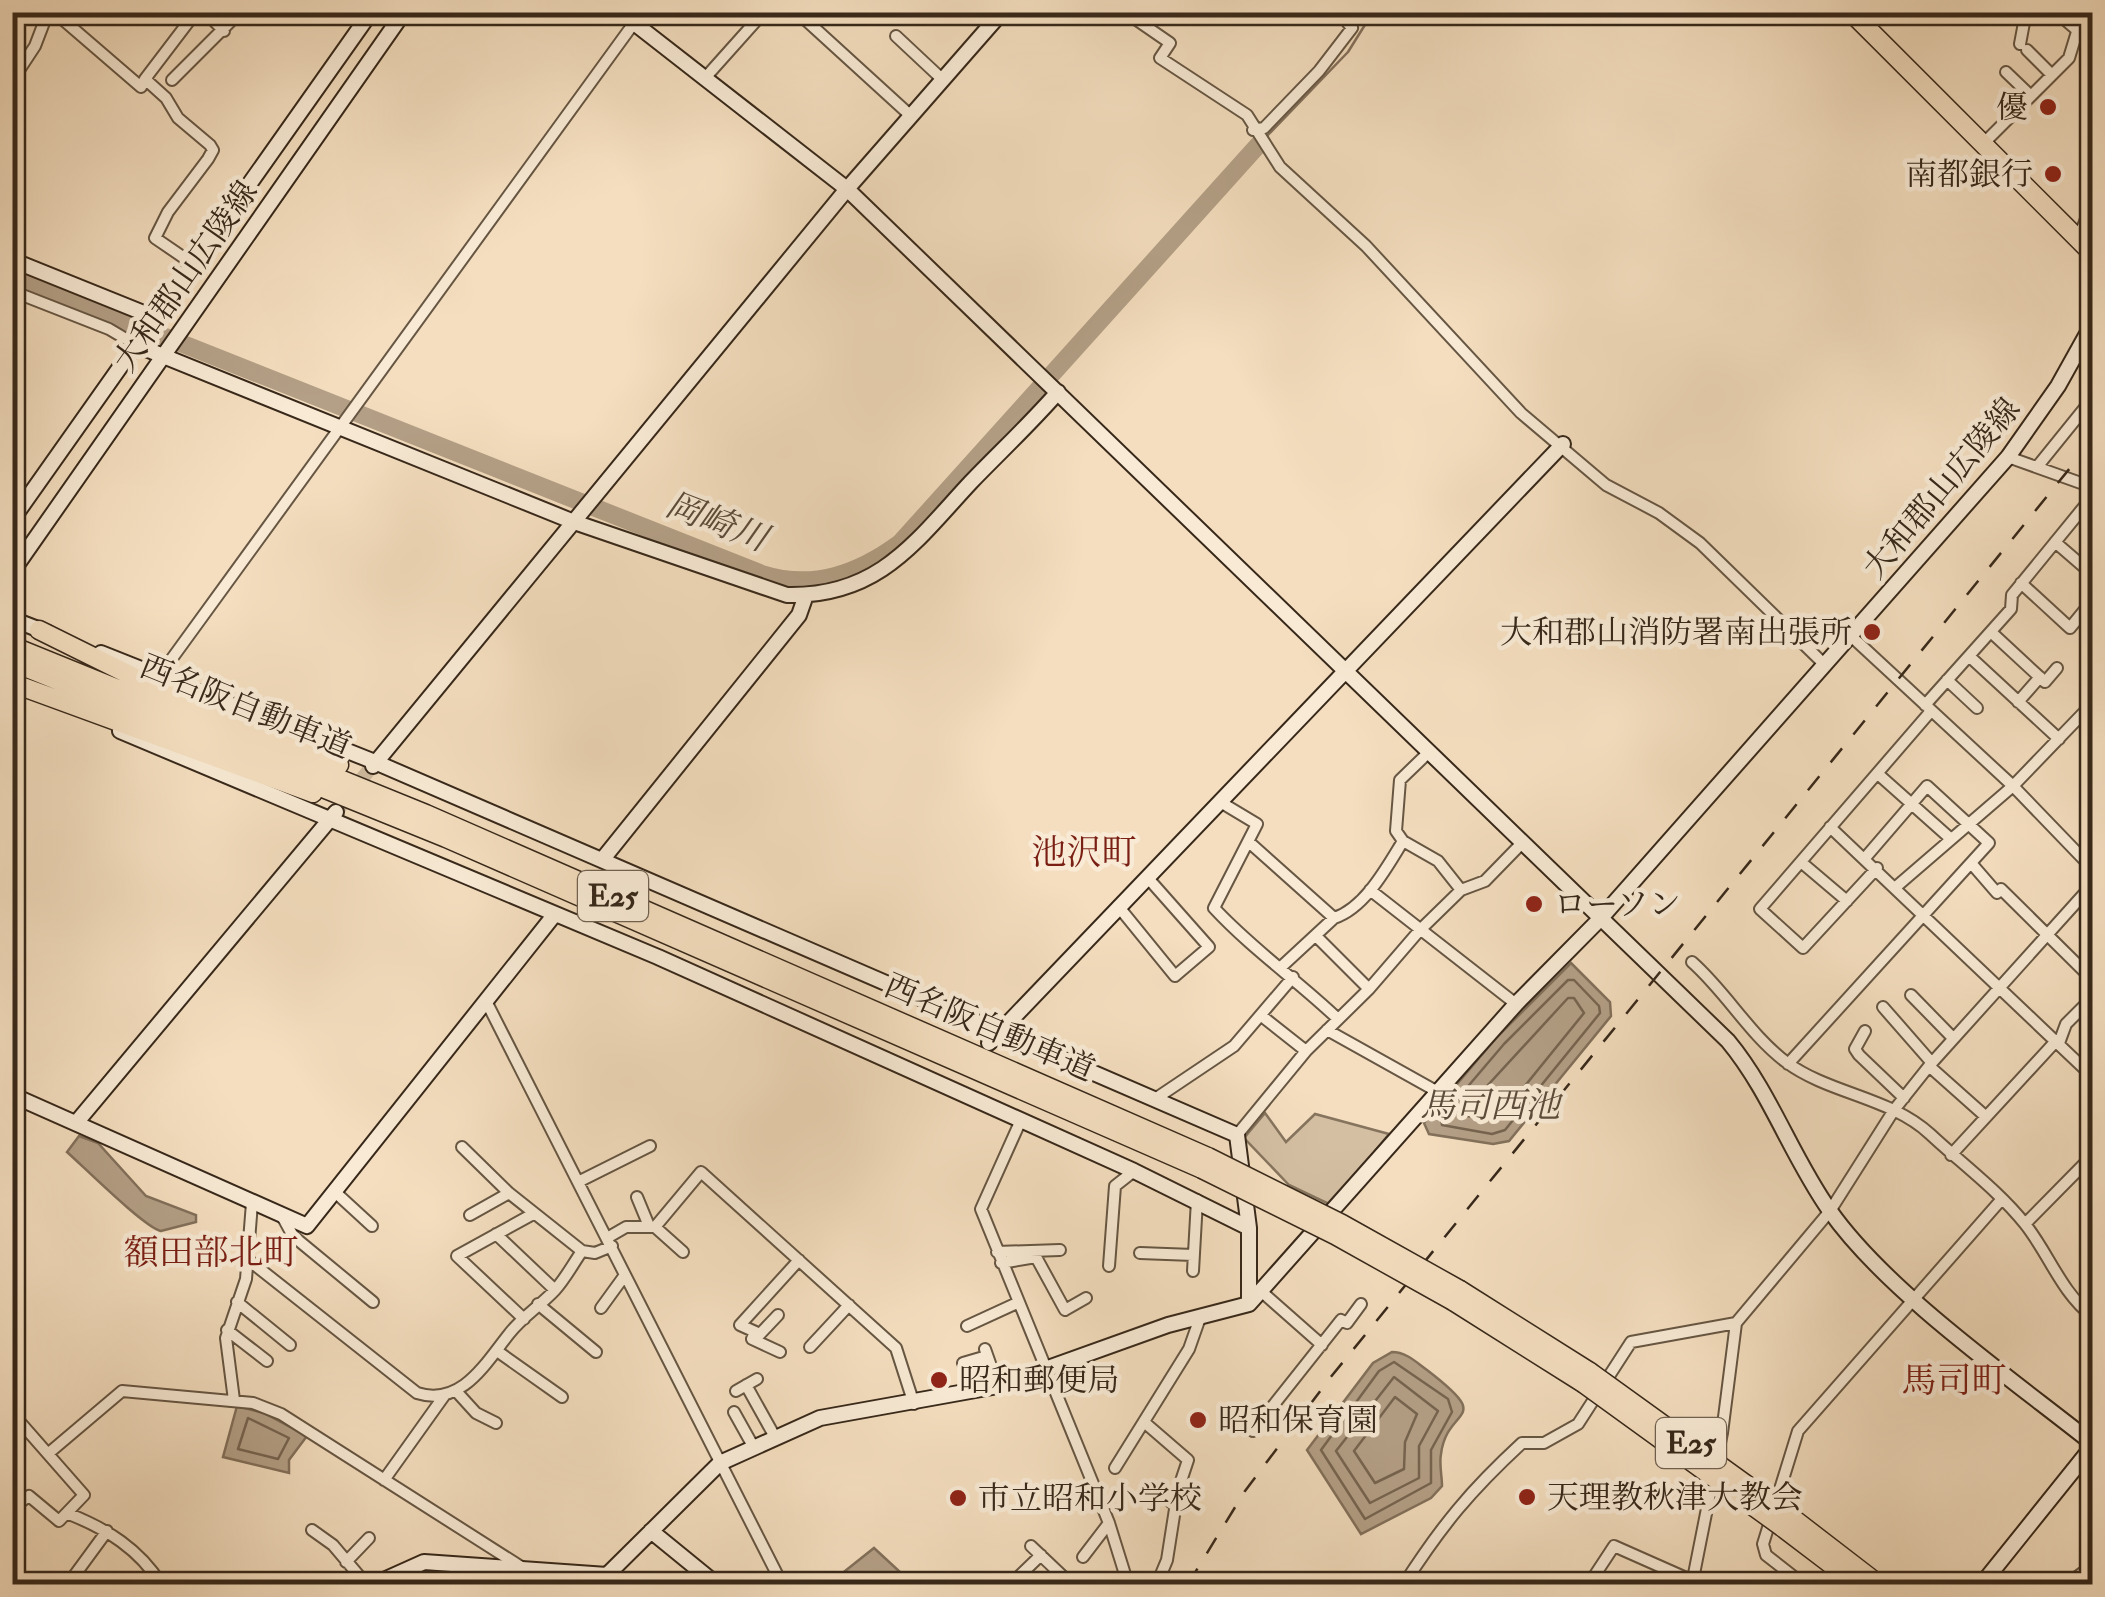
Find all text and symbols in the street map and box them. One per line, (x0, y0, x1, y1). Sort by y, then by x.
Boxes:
place label: 優 (1996, 88, 2028, 128)
marker: 優 (2037, 96, 2059, 118)
place label: 南都銀行 (1905, 155, 2033, 195)
marker: 南都銀行 (2042, 163, 2064, 185)
street label: 大和郡山広陵線 (105, 173, 266, 380)
street label: 大和郡山広陵線 (1854, 390, 2029, 587)
water label: 岡崎川 (660, 483, 777, 563)
place label: 大和郡山消防署南出張所 (1500, 613, 1852, 653)
marker: 大和郡山消防署南出張所 (1861, 621, 1883, 643)
street label: 西名阪自動車道 (134, 646, 357, 767)
district label: 池沢町 (1031, 831, 1137, 875)
road number: E25 (578, 871, 648, 921)
place label: ローソン (1554, 885, 1681, 925)
marker: ローソン (1523, 893, 1545, 915)
street label: 西名阪自動車道 (879, 966, 1101, 1090)
water label: 馬司西池 (1420, 1084, 1564, 1128)
district label: 額田部北町 (123, 1231, 299, 1275)
district label: 馬司町 (1901, 1359, 2007, 1403)
place label: 昭和郵便局 (959, 1361, 1119, 1401)
marker: 昭和郵便局 (928, 1369, 950, 1391)
place label: 昭和保育園 (1218, 1401, 1378, 1441)
marker: 昭和保育園 (1187, 1409, 1209, 1431)
road number: E25 (1656, 1418, 1726, 1468)
place label: 天理教秋津大教会 (1547, 1478, 1803, 1518)
place label: 市立昭和小学校 (978, 1479, 1202, 1519)
marker: 天理教秋津大教会 (1516, 1486, 1538, 1508)
marker: 市立昭和小学校 (947, 1487, 969, 1509)

